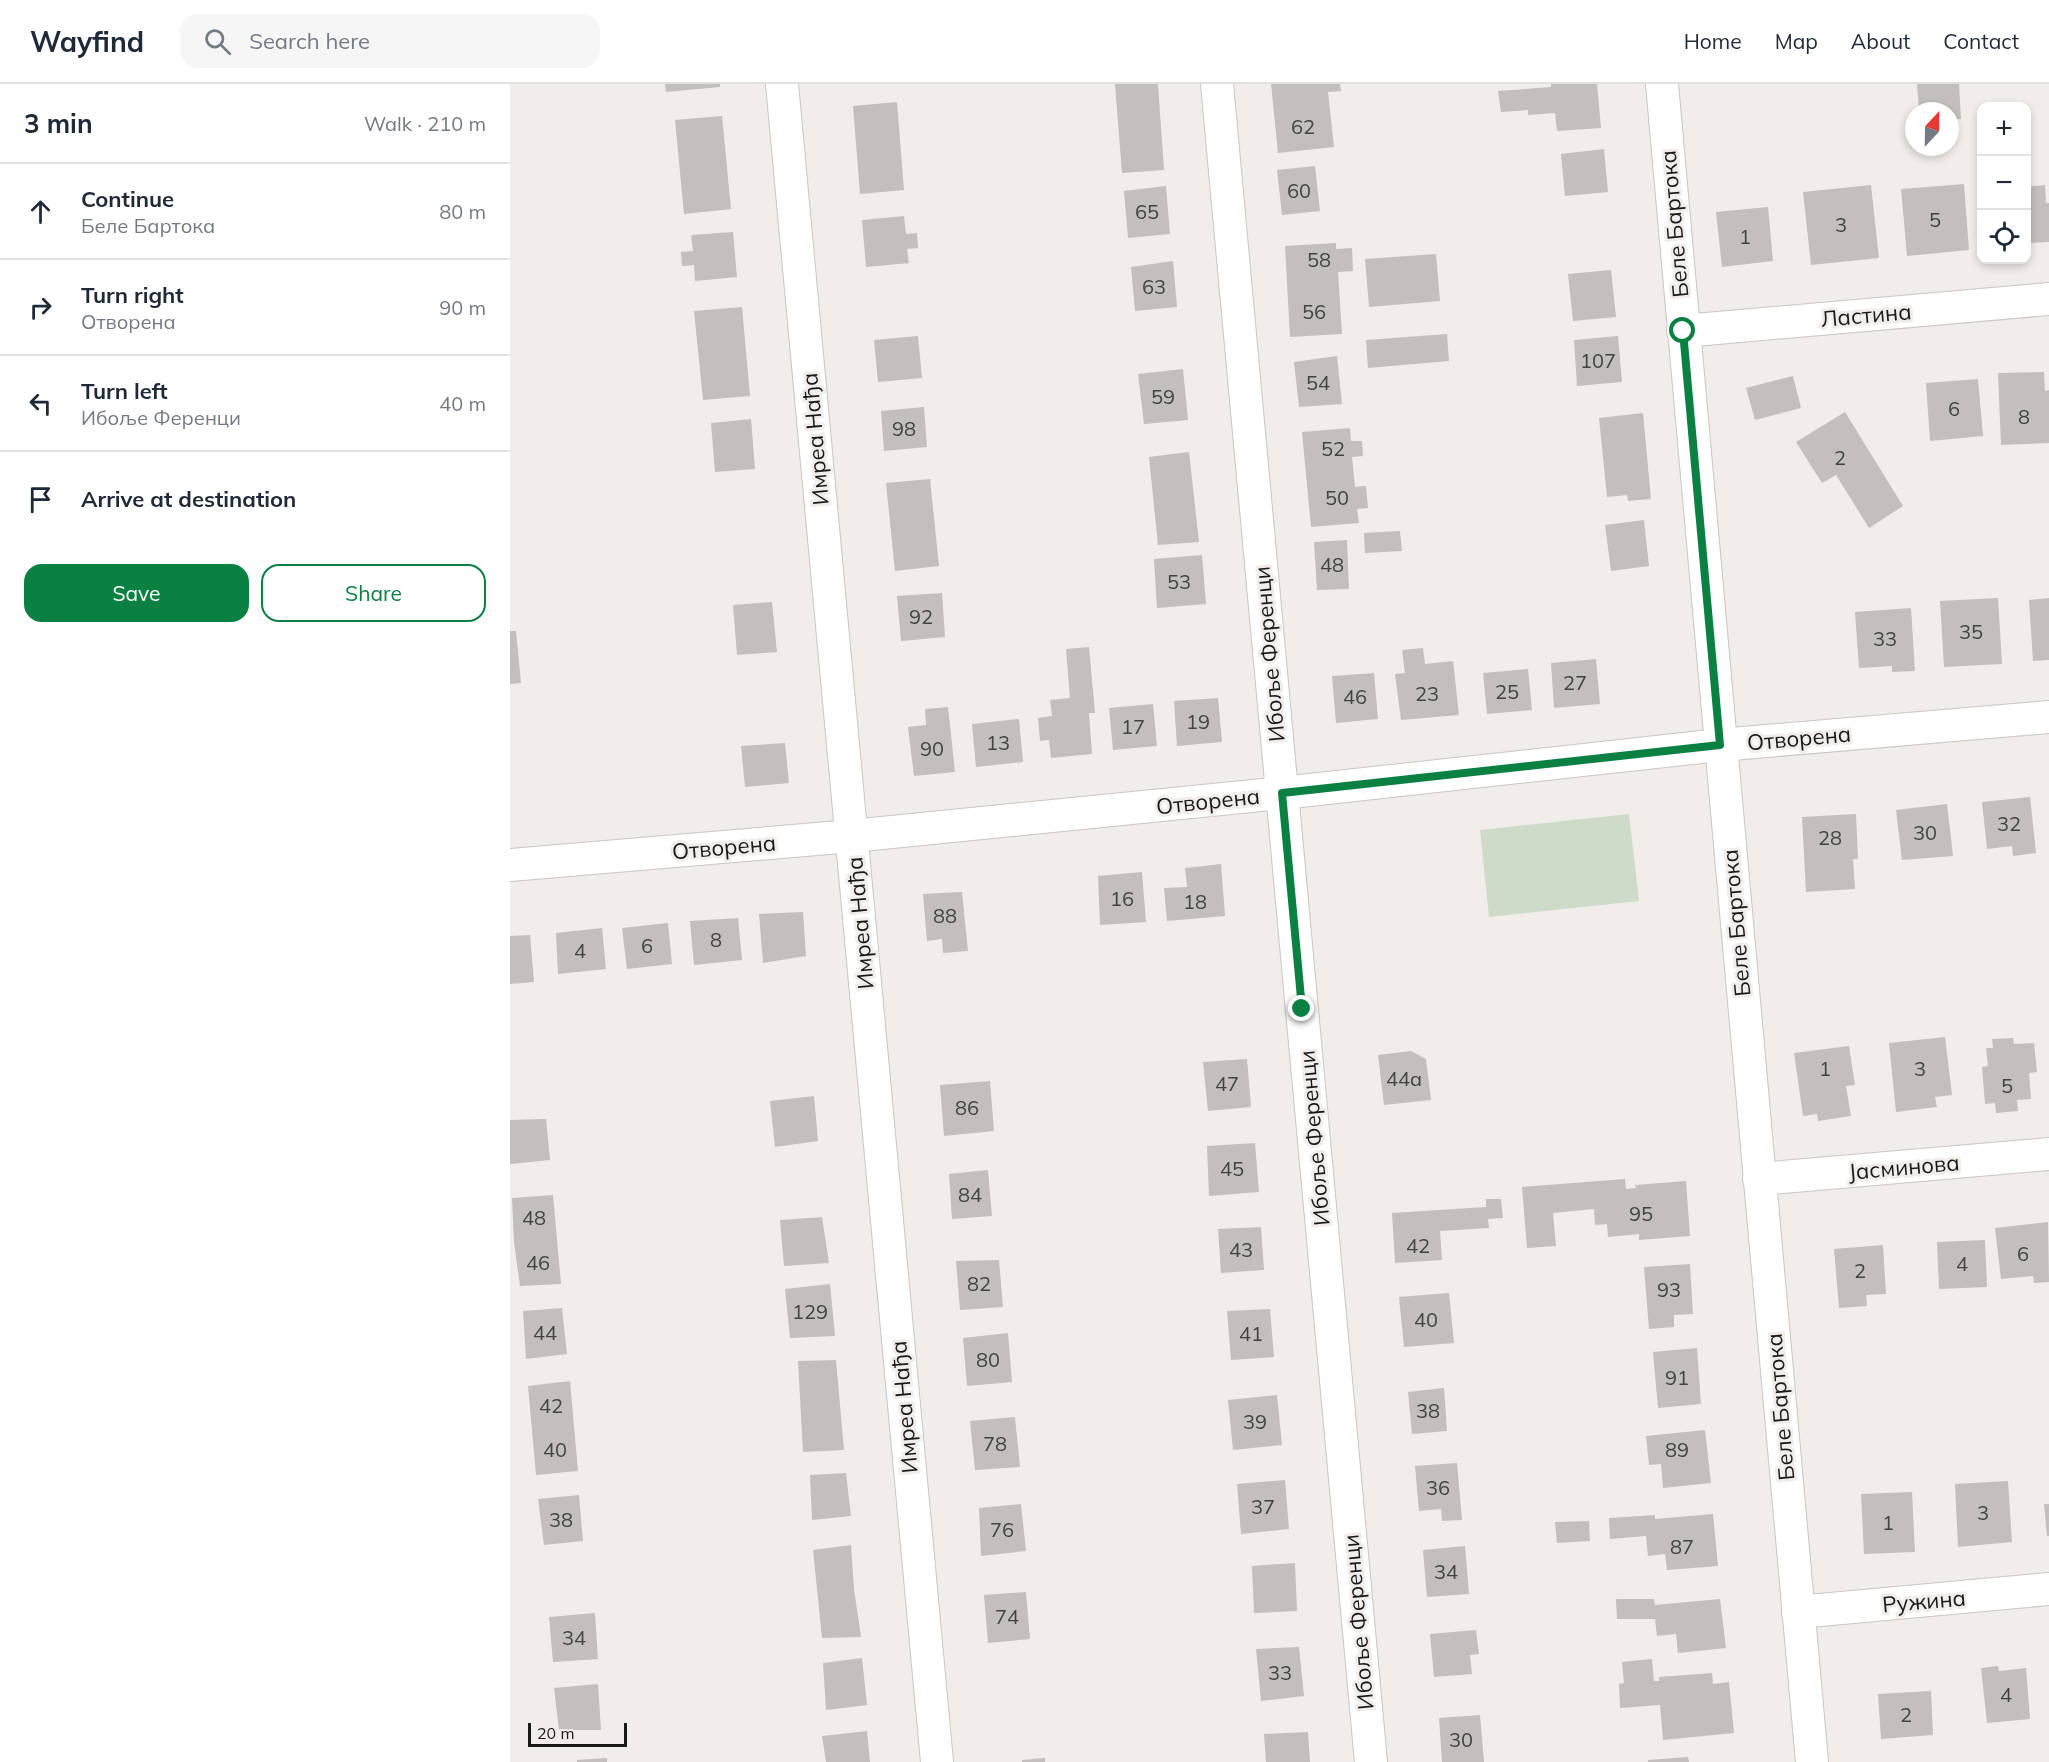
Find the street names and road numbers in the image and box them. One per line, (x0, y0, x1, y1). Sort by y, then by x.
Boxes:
street label: Беле Бартока (1654, 149, 1694, 299)
street label: Ластина (1819, 297, 1913, 333)
street label: Имреа Нађа (795, 372, 835, 506)
street label: Ибоље Ференци (1247, 565, 1291, 743)
street label: Отворена (1746, 720, 1852, 756)
street label: Отворена (1155, 782, 1261, 820)
street label: Отворена (671, 829, 777, 865)
street label: Беле Бартока (1716, 848, 1756, 998)
street label: Имреа Нађа (840, 856, 880, 990)
street label: Ибоље Ференци (1292, 1049, 1336, 1227)
street label: Јасминова (1847, 1148, 1961, 1186)
street label: Беле Бартока (1760, 1332, 1800, 1482)
street label: Имреа Нађа (884, 1340, 924, 1474)
street label: Ибоље Ференци (1336, 1533, 1380, 1711)
street label: Ружина (1881, 1583, 1967, 1619)

